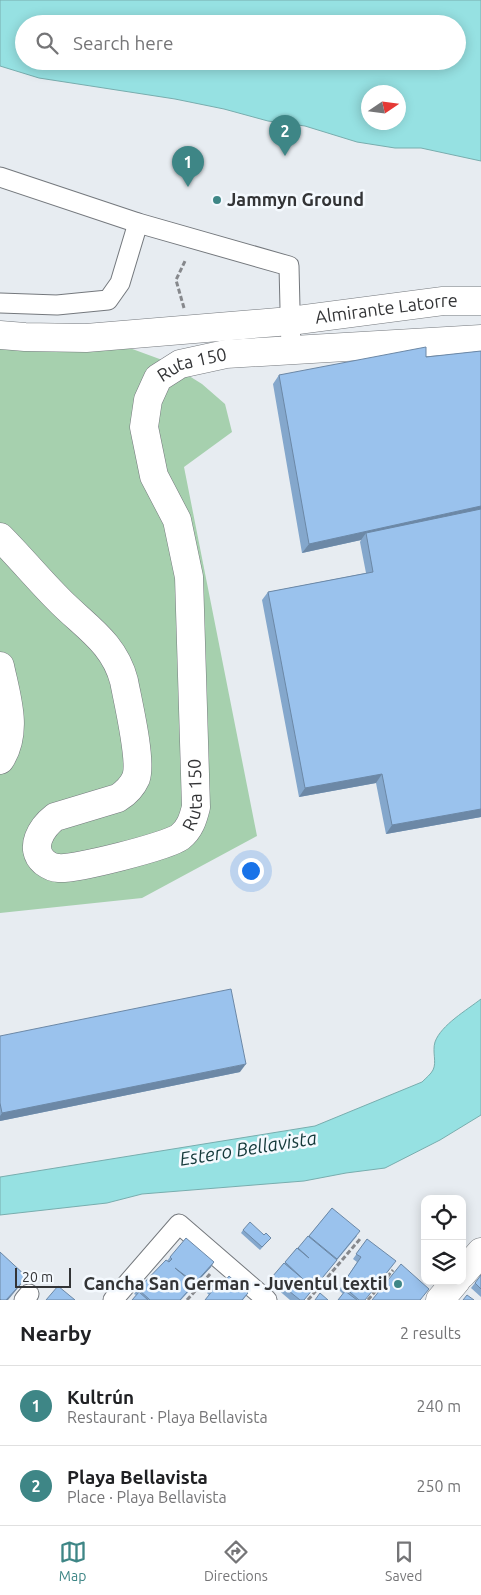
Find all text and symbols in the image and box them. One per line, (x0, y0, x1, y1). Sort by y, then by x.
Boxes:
search box (15, 15, 466, 70)
icon: search (33, 29, 61, 57)
text: Search here (73, 32, 173, 54)
north arrow (361, 85, 406, 130)
pin: 2 (269, 115, 301, 156)
pin: 1 (172, 146, 204, 187)
place label: Jammyn Ground (227, 189, 364, 209)
marker: Jammyn Ground (211, 194, 223, 206)
street label: Almirante Latorre (314, 290, 458, 327)
street label: Ruta 150 (153, 343, 228, 385)
street label: Ruta 150 (178, 759, 205, 834)
your location (238, 858, 264, 884)
water label: Estero Bellavista (178, 1126, 318, 1170)
map controls (421, 1195, 466, 1285)
button: locate (421, 1195, 466, 1240)
button: layers (421, 1240, 466, 1285)
scale bar (15, 1265, 71, 1288)
text: 20 m (22, 1269, 53, 1285)
place label: Cancha San German - Juventul textil (83, 1273, 389, 1293)
marker: Cancha San German - Juventul textil (392, 1278, 404, 1290)
text: Nearby (20, 1321, 91, 1345)
text: 2 results (400, 1324, 461, 1342)
text: Kultrún (67, 1386, 134, 1408)
text: 1 (31, 1397, 41, 1415)
text: 240 m (416, 1397, 461, 1415)
text: Restaurant · Playa Bellavista (67, 1408, 268, 1426)
text: Playa Bellavista (67, 1466, 208, 1488)
text: 2 (31, 1477, 41, 1495)
text: 250 m (416, 1477, 461, 1495)
text: Place · Playa Bellavista (67, 1488, 227, 1506)
tab: Map (59, 1538, 87, 1584)
tab: Directions (204, 1538, 268, 1584)
tab: Saved (385, 1538, 422, 1584)

